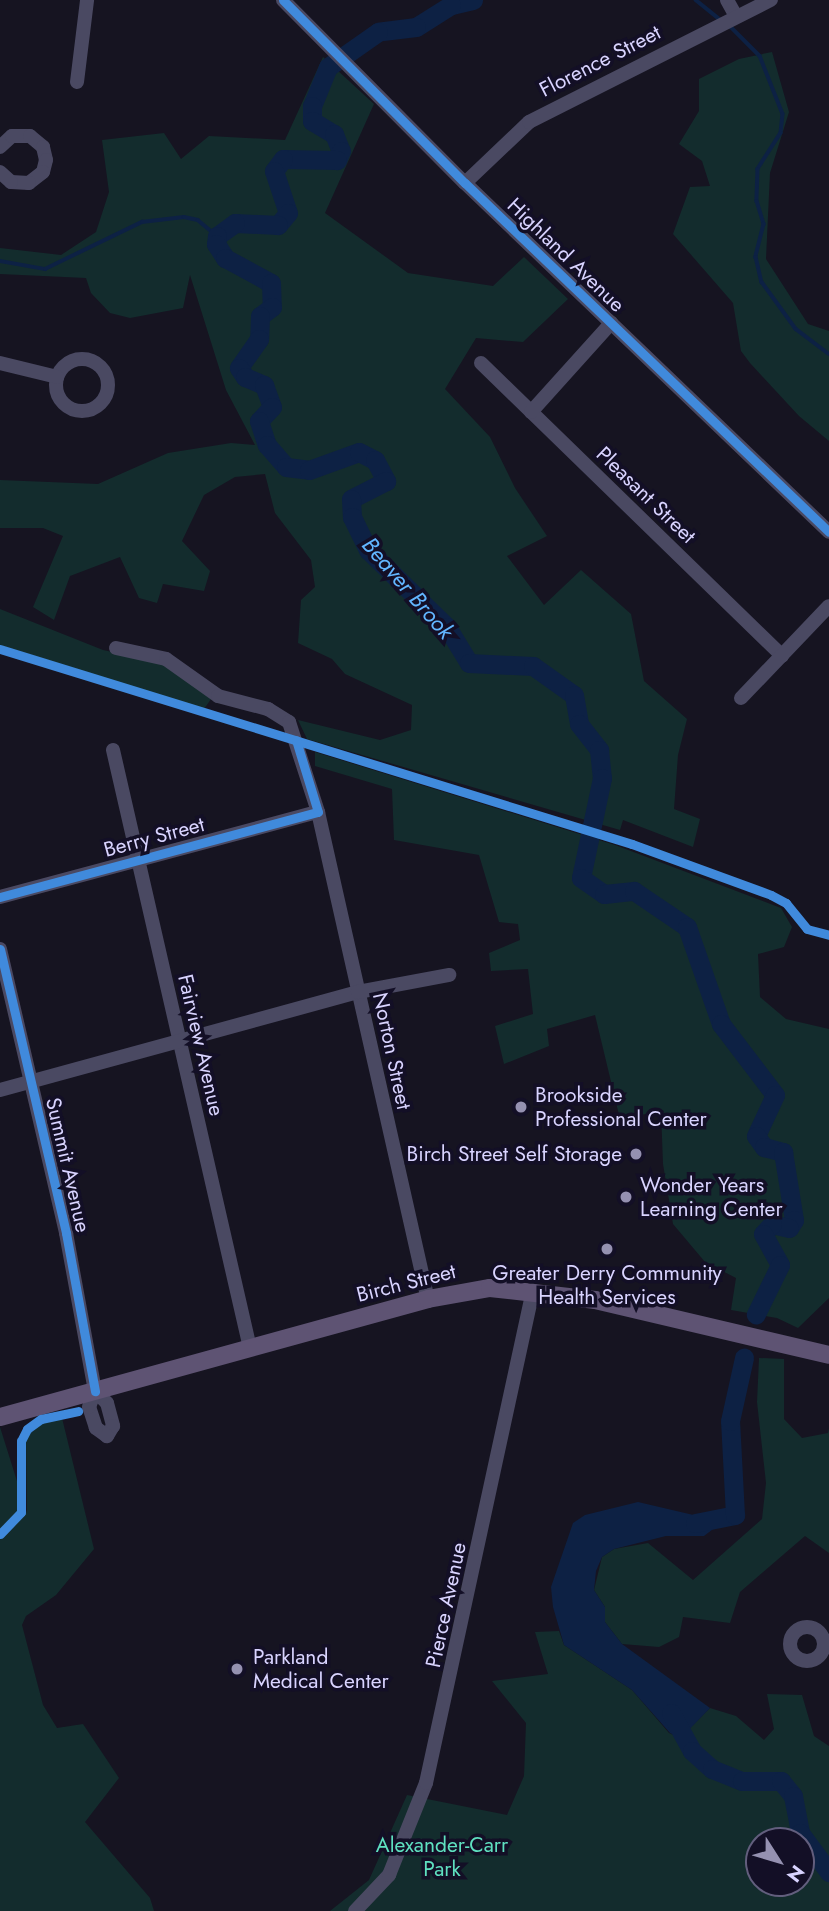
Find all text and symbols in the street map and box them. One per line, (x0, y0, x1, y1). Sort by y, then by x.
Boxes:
street label: Florence Street (535, 20, 665, 102)
street label: Highland Avenue (502, 193, 630, 317)
street label: Pleasant Street (591, 441, 701, 549)
water label: Beaver Brook (356, 531, 460, 645)
street label: Berry Street (101, 811, 207, 863)
street label: Fairview Avenue (172, 972, 230, 1118)
street label: Norton Street (367, 990, 417, 1112)
place label: Brookside Professional Center (535, 1082, 707, 1132)
street label: Summit Avenue (40, 1095, 96, 1235)
marker: Brookside Professional Center (513, 1099, 529, 1115)
place label: Birch Street Self Storage (407, 1141, 622, 1167)
marker: Birch Street Self Storage (628, 1146, 644, 1162)
place label: Wonder Years Learning Center (640, 1172, 783, 1222)
marker: Wonder Years Learning Center (618, 1189, 634, 1205)
marker: Greater Derry Community Health Services (599, 1241, 615, 1257)
street label: Birch Street (354, 1258, 458, 1308)
place label: Greater Derry Community Health Services (492, 1260, 722, 1310)
street label: Pierce Avenue (420, 1540, 472, 1670)
place label: Parkland Medical Center (253, 1644, 389, 1694)
marker: Parkland Medical Center (227, 1659, 247, 1679)
north arrow (745, 1827, 815, 1897)
park label: Alexander-Carr Park (376, 1832, 508, 1882)
text: N (780, 1860, 811, 1888)

